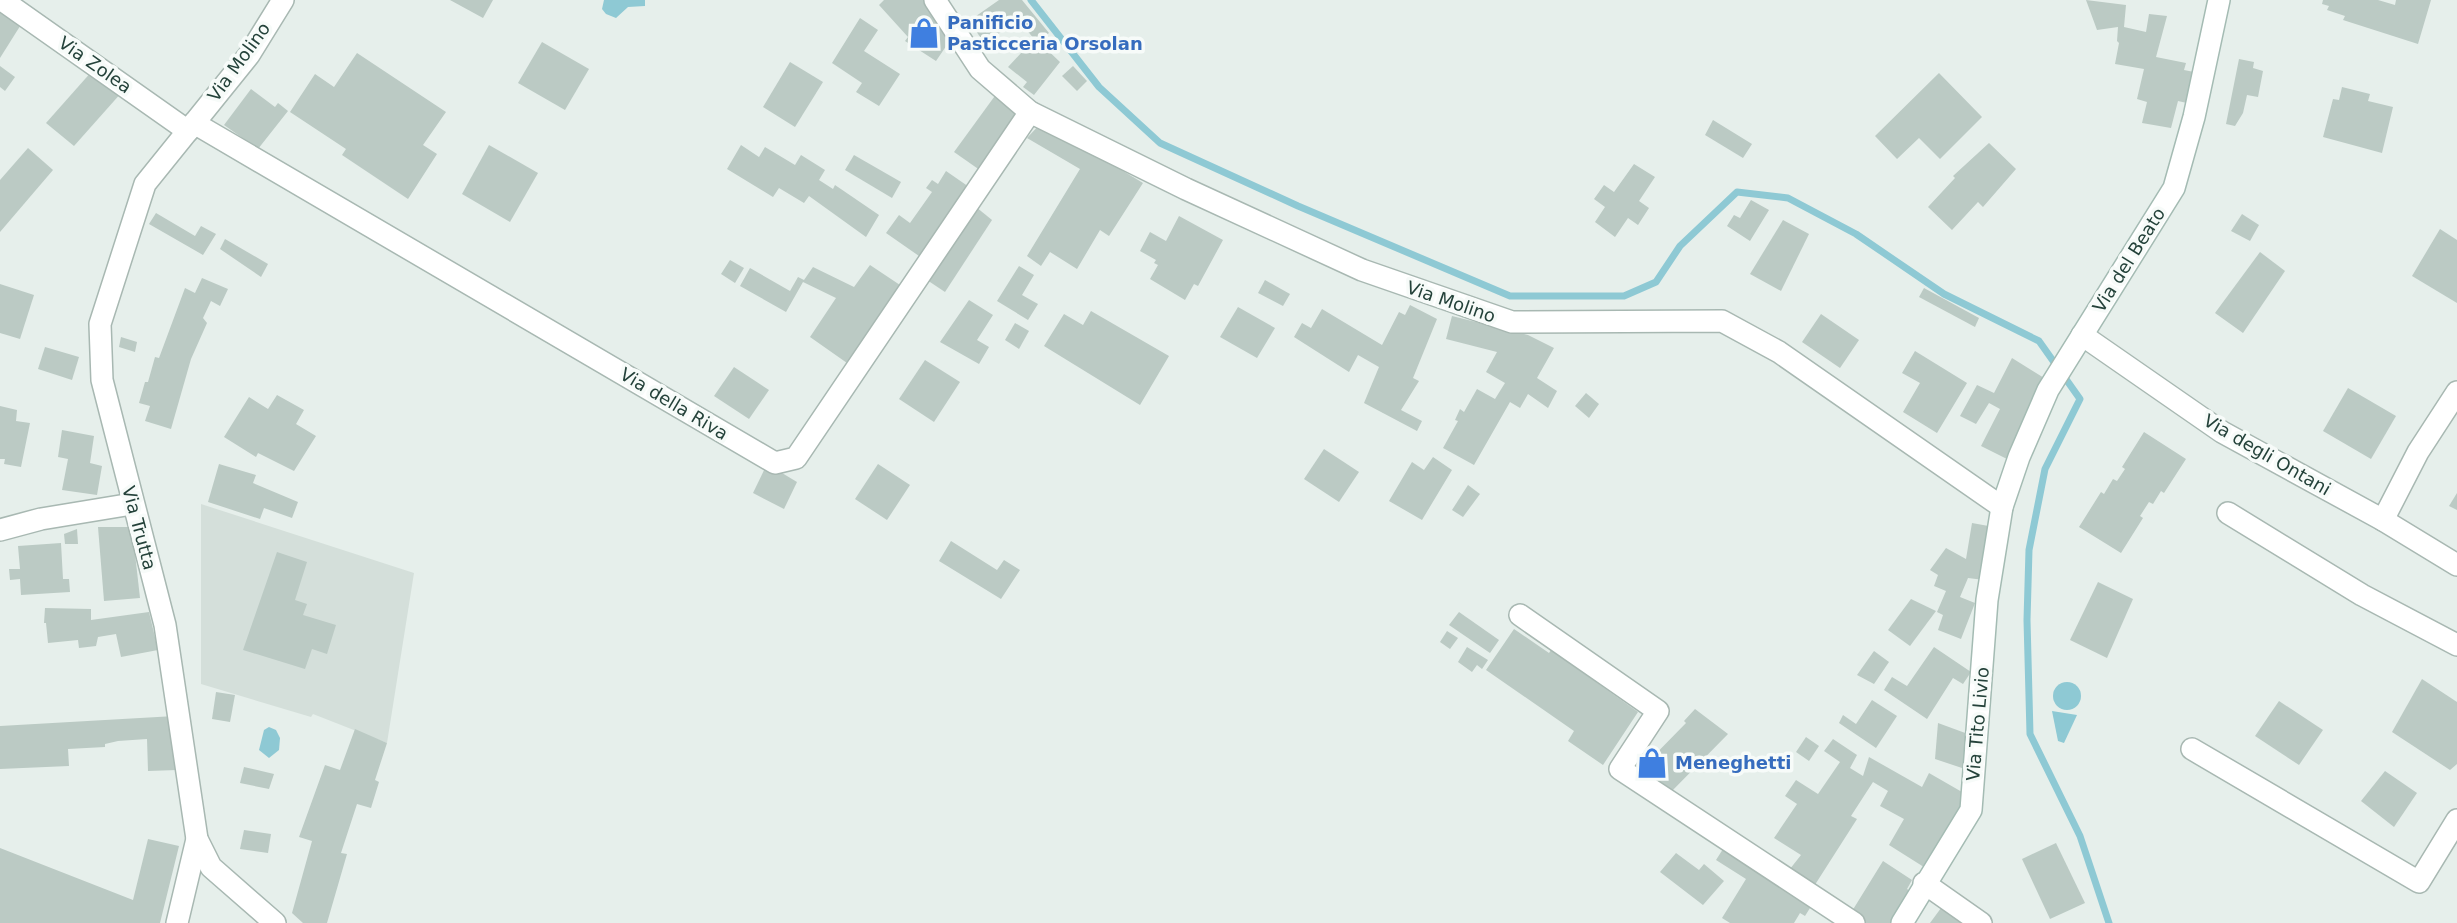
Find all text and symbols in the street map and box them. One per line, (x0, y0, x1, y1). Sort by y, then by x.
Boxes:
place label: Panificio Pasticceria Orsolan (947, 12, 1143, 54)
shop icon: Panificio Pasticceria Orsolan (907, 16, 941, 50)
street label: Via Molino (203, 18, 274, 105)
street label: Via Zolea (55, 32, 136, 97)
street label: Via del Beato (2088, 204, 2169, 316)
street label: Via Molino (1404, 277, 1498, 327)
street label: Via della Riva (617, 363, 732, 444)
street label: Via degli Ontani (2200, 410, 2335, 500)
street label: Via Trutta (118, 484, 161, 572)
street label: Via Tito Livio (1962, 666, 1993, 782)
shop icon: Meneghetti (1635, 746, 1669, 780)
place label: Meneghetti (1675, 752, 1791, 773)

